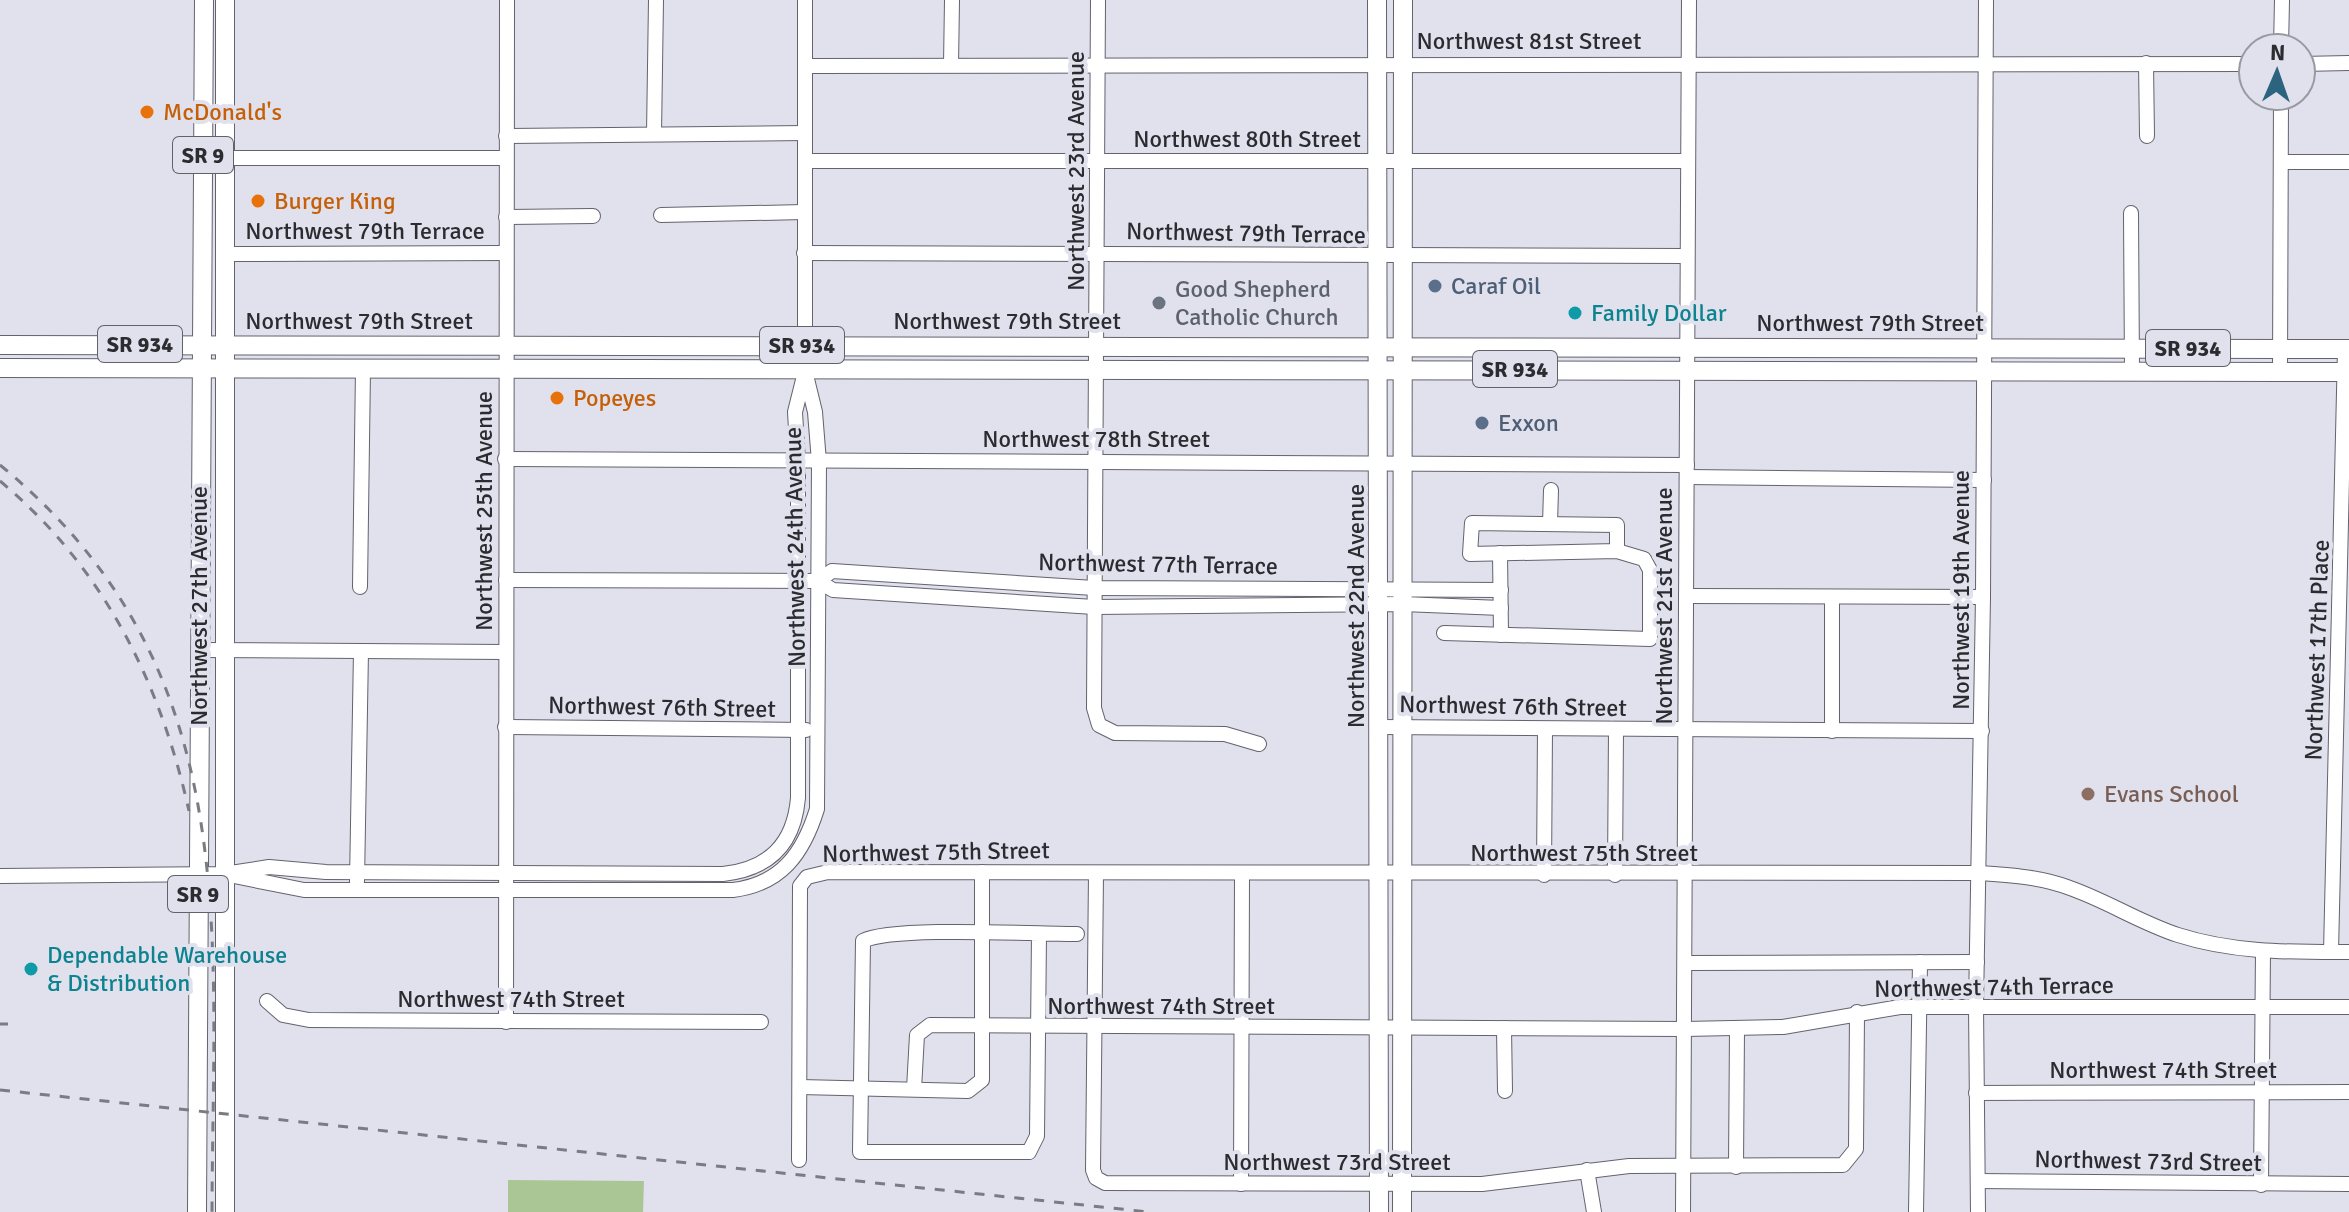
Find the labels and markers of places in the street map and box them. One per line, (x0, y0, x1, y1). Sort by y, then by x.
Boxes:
place label: McDonald's (163, 97, 282, 127)
marker: McDonald's (138, 103, 156, 121)
place label: Burger King (274, 186, 396, 216)
marker: Burger King (249, 192, 267, 210)
place label: Caraf Oil (1451, 271, 1541, 301)
place label: Good Shepherd Catholic Church (1175, 274, 1339, 332)
marker: Caraf Oil (1426, 277, 1444, 295)
marker: Good Shepherd Catholic Church (1150, 294, 1168, 312)
place label: Family Dollar (1591, 298, 1727, 328)
marker: Family Dollar (1566, 304, 1584, 322)
place label: Popeyes (573, 383, 656, 413)
marker: Popeyes (548, 389, 566, 407)
place label: Exxon (1498, 408, 1559, 438)
marker: Exxon (1473, 414, 1491, 432)
place label: Evans School (2104, 779, 2239, 809)
marker: Evans School (2079, 785, 2097, 803)
place label: Dependable Warehouse & Distribution (47, 940, 287, 998)
marker: Dependable Warehouse & Distribution (22, 960, 40, 978)

